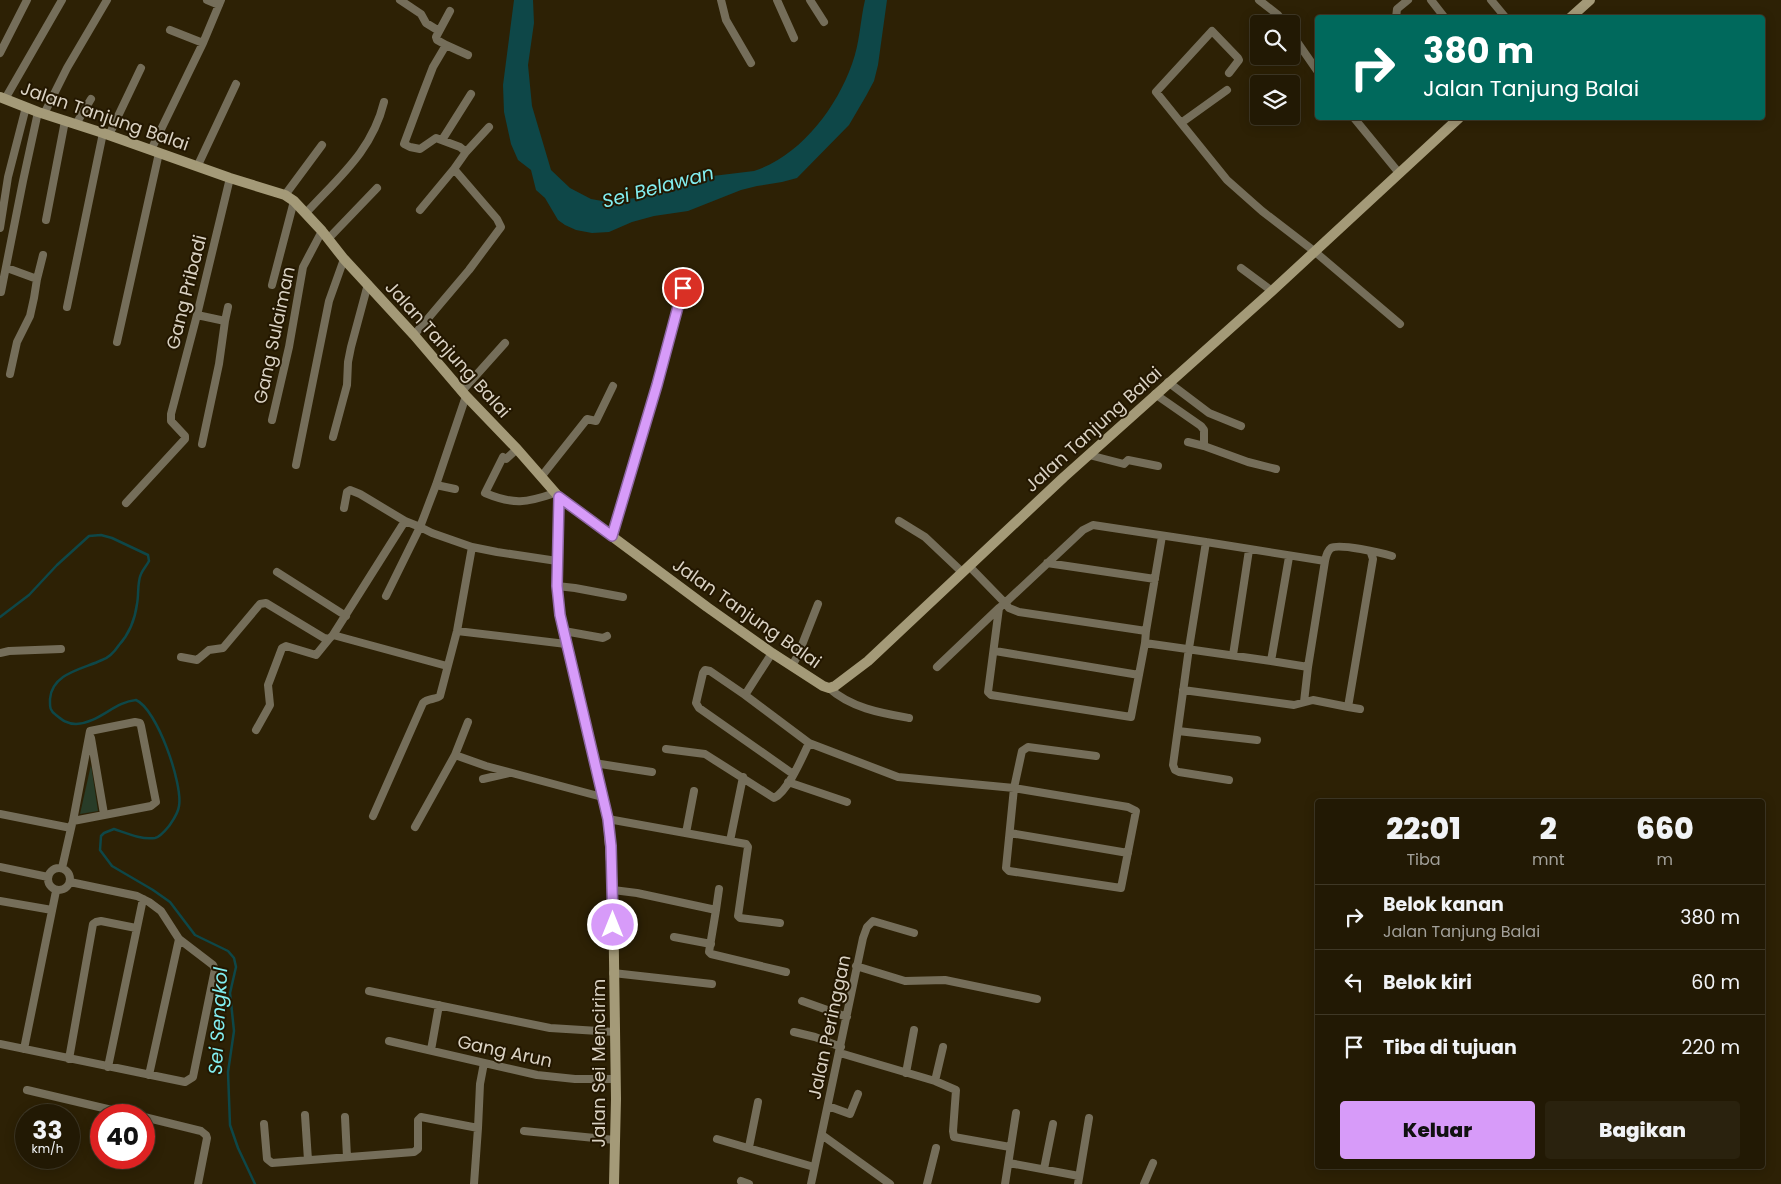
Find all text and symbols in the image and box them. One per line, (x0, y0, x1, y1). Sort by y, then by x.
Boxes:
map controls (1250, 15, 1300, 125)
button: search (1250, 15, 1300, 65)
text: 380 m (1423, 26, 1534, 75)
icon: right (1340, 35, 1405, 100)
text: Jalan Tanjung Balai (1423, 73, 1639, 104)
street label: Jalan Tanjung Balai (17, 75, 193, 157)
button: layers (1250, 75, 1300, 125)
water label: Sei Belawan (599, 159, 717, 215)
street label: Gang Pribadi (160, 232, 212, 352)
street label: Gang Sulaiman (247, 264, 301, 406)
pin (662, 267, 704, 309)
icon: arrive (669, 274, 697, 302)
street label: Jalan Tanjung Balai (380, 275, 516, 423)
street label: Jalan Tanjung Balai (1019, 361, 1167, 497)
street label: Jalan Tanjung Balai (667, 552, 827, 674)
text: 22:01 (1386, 807, 1461, 850)
text: 2 (1540, 807, 1557, 850)
text: 660 (1636, 807, 1694, 850)
text: Tiba (1406, 848, 1441, 871)
text: mnt (1532, 848, 1565, 871)
text: m (1657, 848, 1673, 871)
text: Belok kanan (1383, 891, 1504, 918)
position arrow (586, 898, 638, 950)
icon: right (1340, 903, 1368, 931)
text: 380 m (1680, 904, 1740, 931)
text: Jalan Tanjung Balai (1383, 920, 1540, 943)
street label: Jalan Peringgan (802, 953, 856, 1101)
water label: Sei Sengkol (202, 966, 234, 1075)
icon: left (1340, 968, 1368, 996)
text: Belok kiri (1383, 969, 1472, 996)
text: 60 m (1691, 969, 1740, 996)
street label: Jalan Sei Mencirim (586, 979, 611, 1147)
street label: Gang Arun (455, 1029, 555, 1073)
icon: arrive (1340, 1033, 1368, 1061)
text: Tiba di tujuan (1383, 1034, 1517, 1061)
text: 220 m (1682, 1034, 1740, 1061)
button: Keluar (1340, 1101, 1535, 1159)
button: Bagikan (1545, 1101, 1740, 1159)
speed limit sign: 40 (90, 1104, 155, 1169)
text: 33 (32, 1113, 63, 1148)
text: km/h (32, 1140, 63, 1157)

